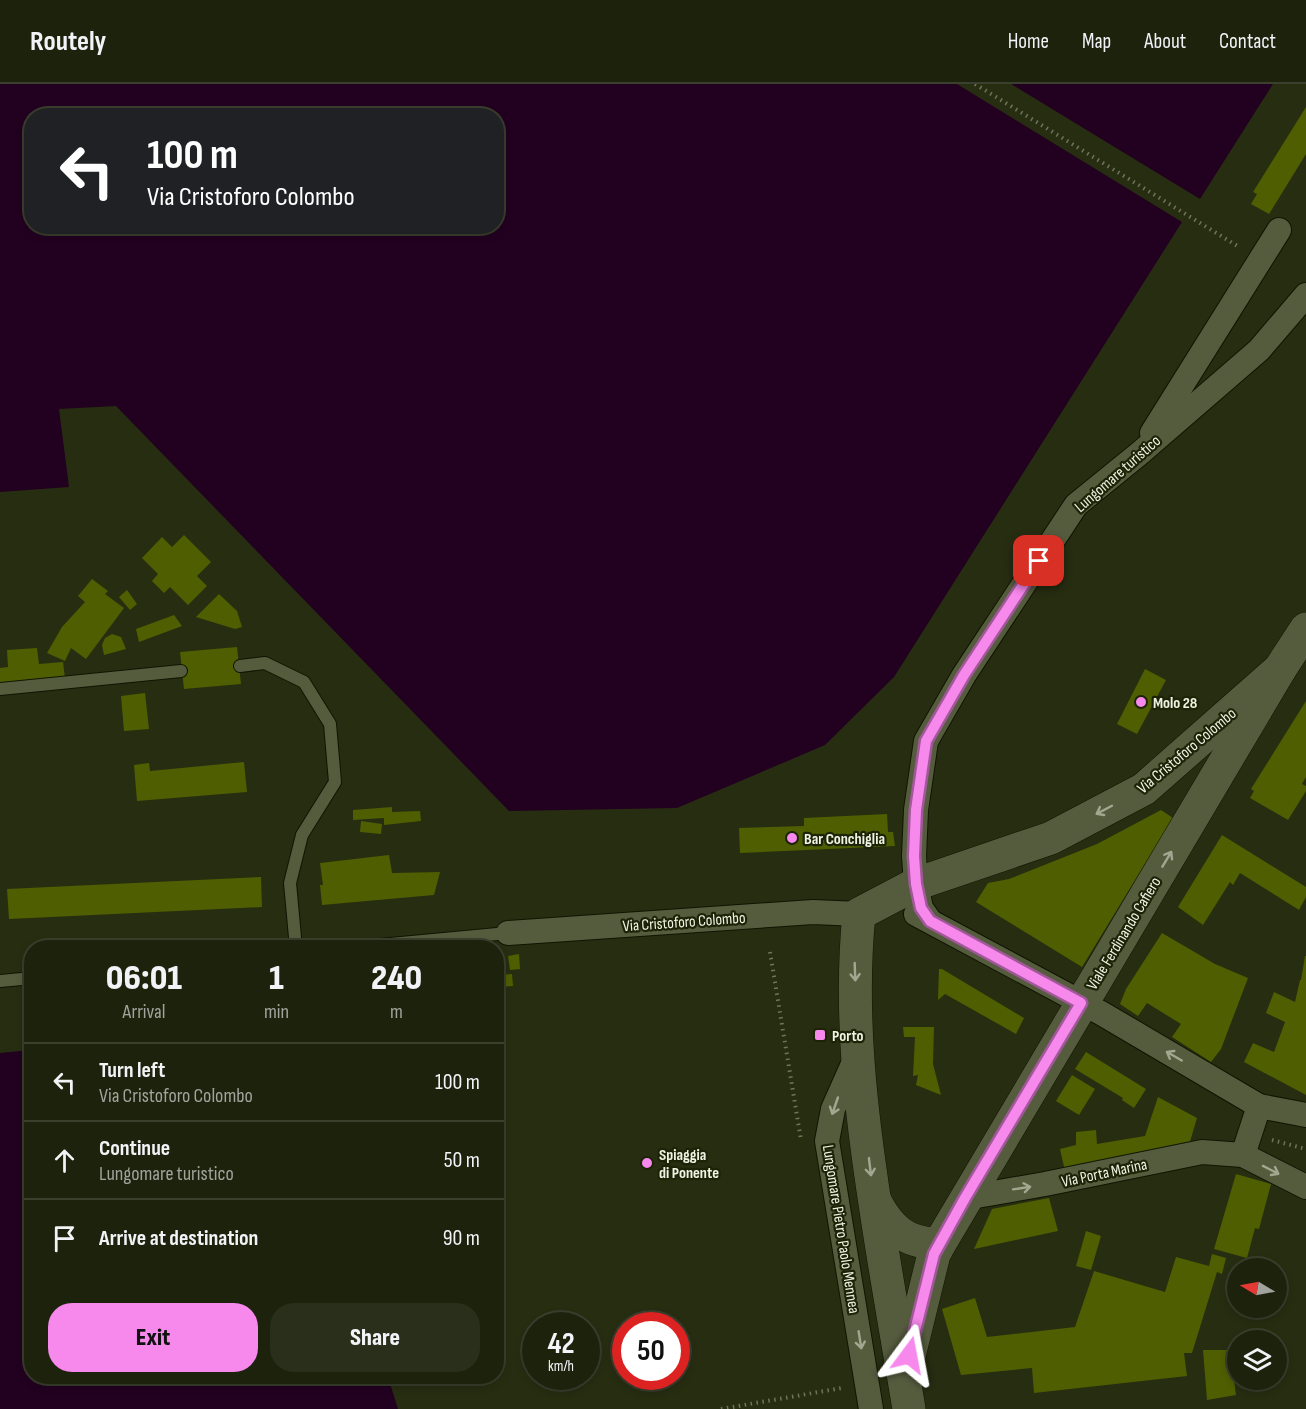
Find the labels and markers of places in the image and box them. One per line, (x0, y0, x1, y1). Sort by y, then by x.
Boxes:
pin (1013, 535, 1064, 586)
place label: Molo 28 (1153, 694, 1198, 713)
marker: Molo 28 (1134, 695, 1148, 709)
place label: Bar Conchiglia (804, 830, 885, 849)
marker: Bar Conchiglia (785, 831, 799, 845)
place label: Porto (832, 1027, 864, 1046)
marker: Porto (813, 1028, 827, 1042)
place label: Spiaggia di Ponente (659, 1146, 719, 1183)
marker: Spiaggia di Ponente (640, 1156, 654, 1170)

